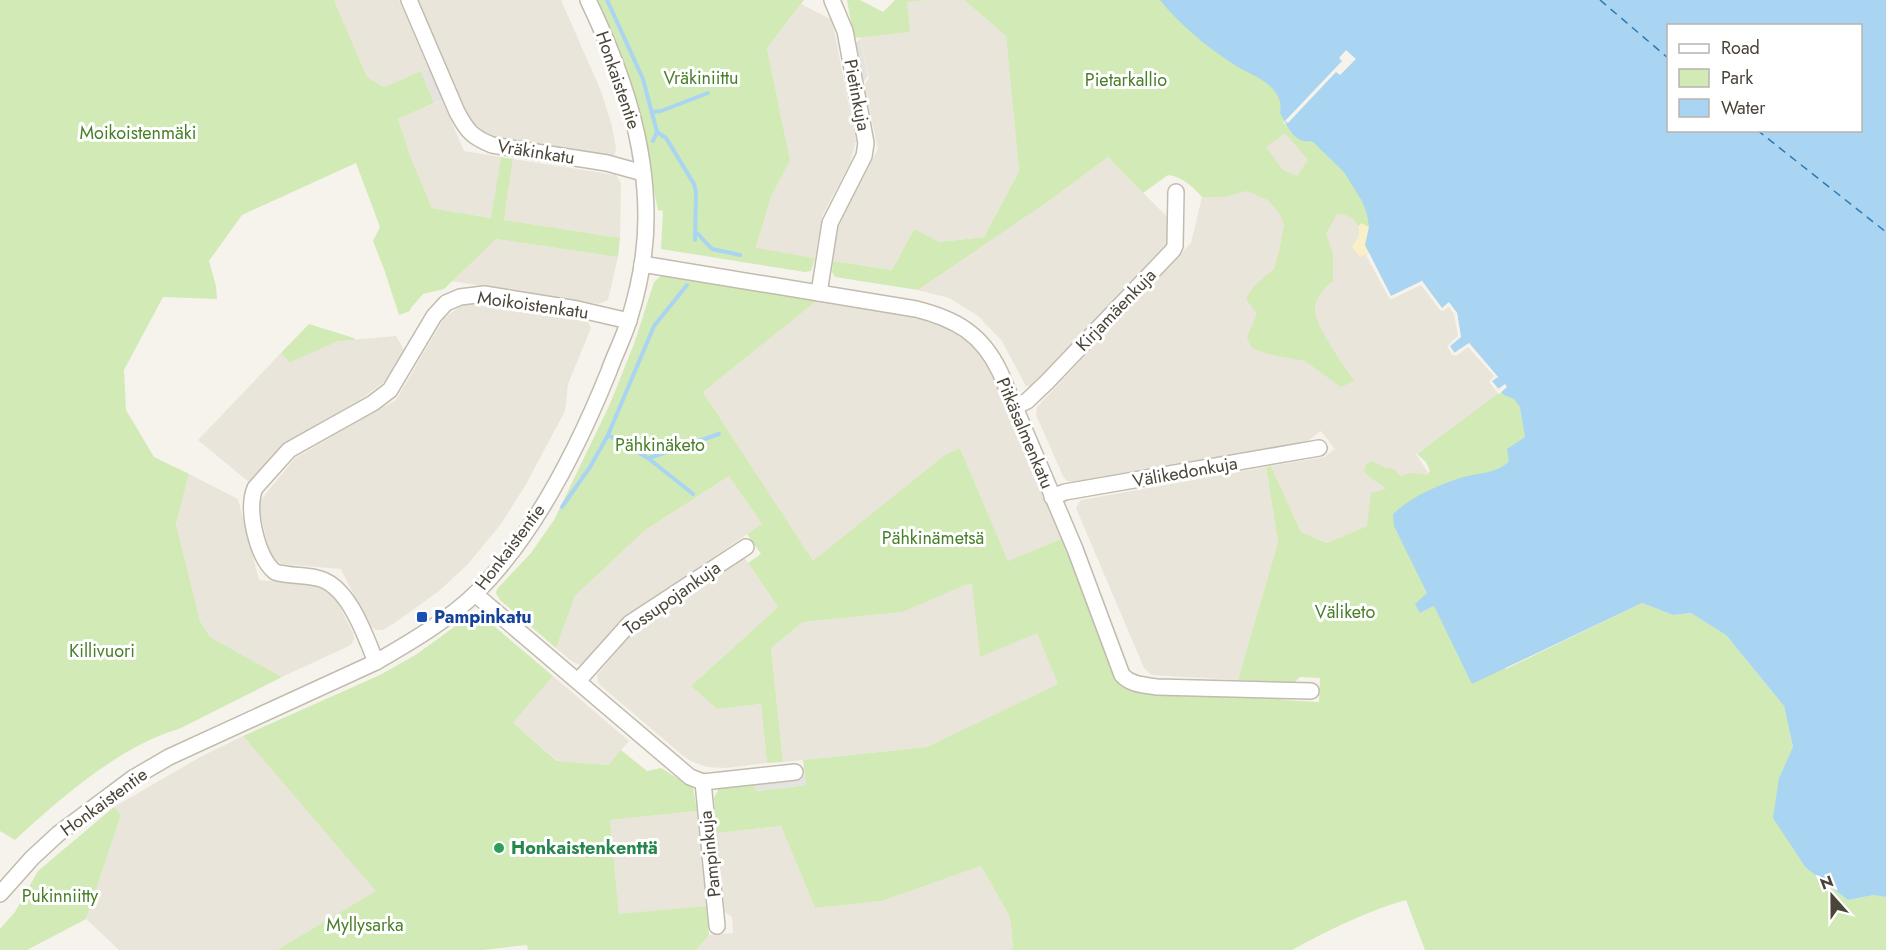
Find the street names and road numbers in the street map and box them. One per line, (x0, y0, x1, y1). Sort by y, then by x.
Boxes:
street label: Honkaistentie (589, 28, 647, 132)
street label: Pietinkuja (837, 57, 877, 133)
street label: Vräkinkatu (495, 133, 577, 171)
street label: Kirjamäenkuja (1070, 263, 1162, 357)
street label: Moikoistenkatu (476, 284, 590, 326)
street label: Pitkäsalmenkatu (990, 373, 1060, 493)
street label: Välikedonkuja (1130, 450, 1240, 494)
street label: Honkaistentie (469, 498, 551, 596)
street label: Tossupojankuja (618, 555, 726, 641)
street label: Honkaistentie (55, 762, 153, 842)
street label: Pampinkuja (693, 809, 727, 899)

